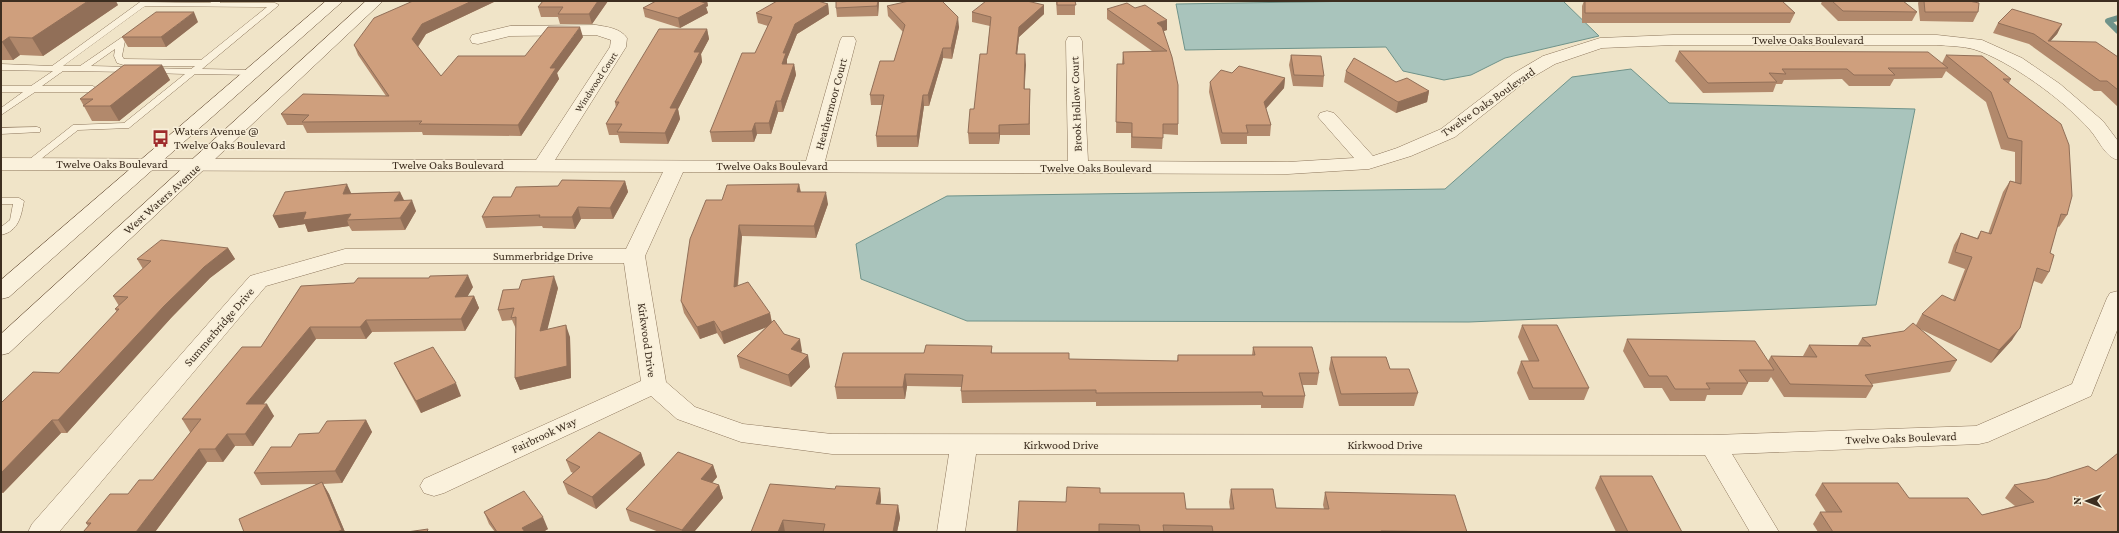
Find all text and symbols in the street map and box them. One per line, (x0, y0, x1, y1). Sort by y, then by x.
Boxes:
street label: Twelve Oaks Boulevard (1752, 33, 1864, 47)
street label: Windwood Court (572, 49, 620, 114)
street label: Brook Hollow Court (1067, 55, 1085, 152)
street label: Heathermoor Court (812, 56, 850, 151)
street label: Twelve Oaks Boulevard (1438, 64, 1538, 140)
place label: Waters Avenue @ Twelve Oaks Boulevard (174, 124, 286, 152)
bus stop icon: Waters Avenue @ Twelve Oaks Boulevard (151, 128, 171, 148)
street label: Twelve Oaks Boulevard (56, 157, 168, 171)
street label: Twelve Oaks Boulevard (392, 158, 504, 172)
street label: Twelve Oaks Boulevard (716, 159, 828, 173)
street label: West Waters Avenue (121, 161, 203, 237)
street label: Twelve Oaks Boulevard (1040, 161, 1152, 175)
street label: Summerbridge Drive (493, 249, 593, 263)
street label: Summerbridge Drive (181, 285, 257, 369)
street label: Kirkwood Drive (635, 302, 659, 378)
street label: Fairbrook Way (509, 414, 579, 456)
street label: Twelve Oaks Boulevard (1845, 429, 1958, 447)
street label: Kirkwood Drive (1023, 438, 1099, 452)
street label: Kirkwood Drive (1347, 438, 1423, 452)
north arrow (2067, 481, 2107, 521)
text: N (2071, 497, 2083, 505)

